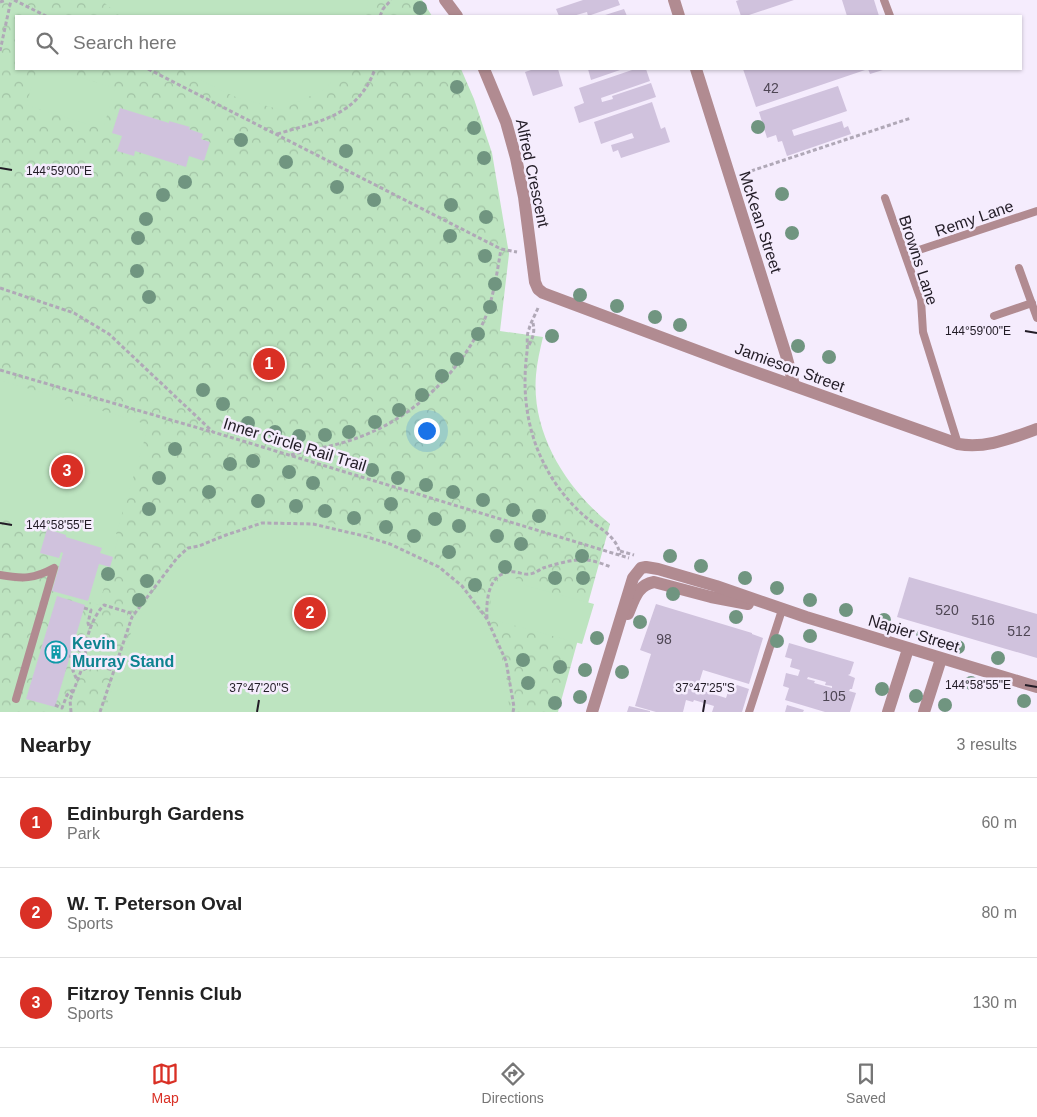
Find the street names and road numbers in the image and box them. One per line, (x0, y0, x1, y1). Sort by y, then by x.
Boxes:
street label: Alfred Crescent (513, 117, 552, 229)
street label: McKean Street (736, 169, 785, 276)
street label: Remy Lane (933, 197, 1016, 240)
street label: Browns Lane (896, 213, 941, 307)
street label: Jamieson Street (733, 340, 848, 395)
street label: Inner Circle Rail Trail (221, 415, 368, 474)
street label: Napier Street (866, 612, 962, 656)

